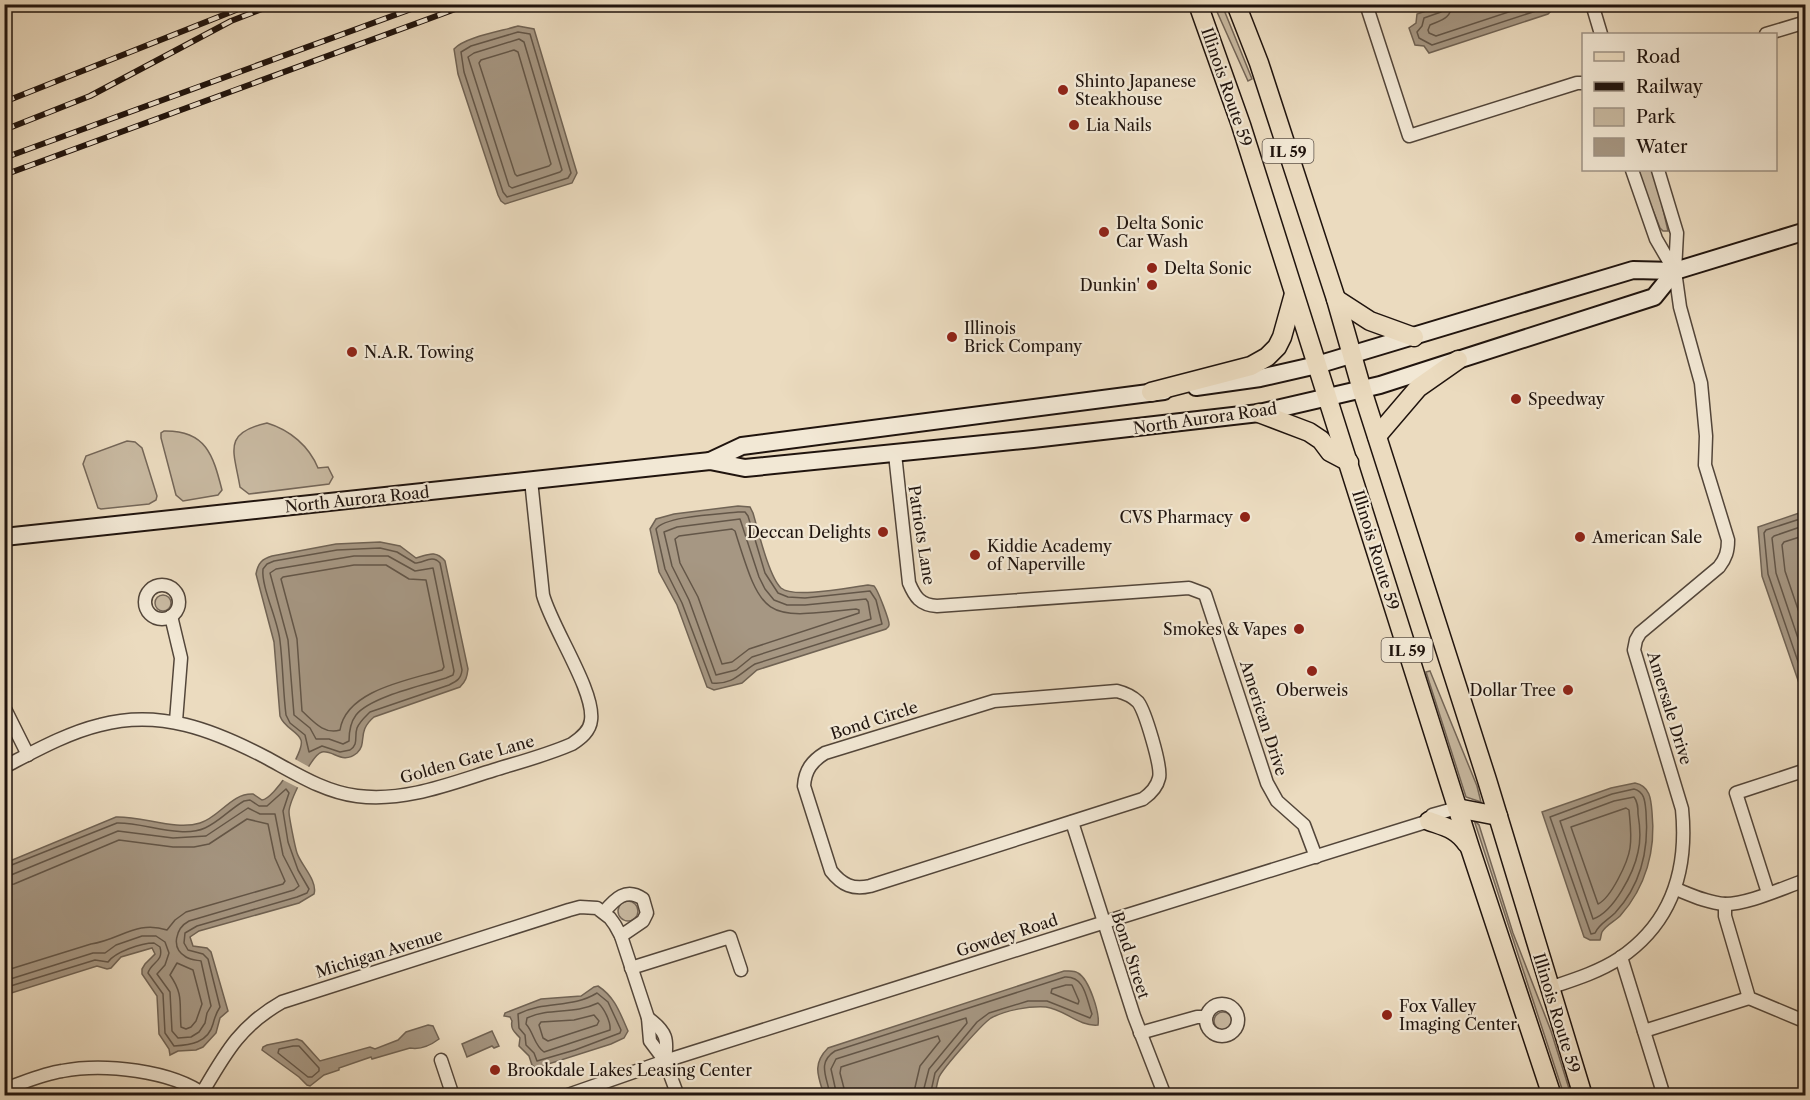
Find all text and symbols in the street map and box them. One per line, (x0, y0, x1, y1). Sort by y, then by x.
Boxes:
street label: Illinois Route 59 (1197, 25, 1257, 149)
legend (1582, 33, 1777, 171)
text: Road (1636, 46, 1681, 68)
place label: Shinto Japanese Steakhouse (1075, 71, 1196, 109)
text: Railway (1636, 76, 1704, 98)
marker: Shinto Japanese Steakhouse (1056, 83, 1070, 97)
text: Park (1636, 106, 1677, 128)
place label: Lia Nails (1086, 115, 1152, 135)
marker: Lia Nails (1067, 118, 1081, 132)
text: Water (1635, 136, 1688, 158)
road number: IL 59 (1262, 139, 1314, 163)
place label: Delta Sonic Car Wash (1116, 213, 1204, 251)
marker: Delta Sonic Car Wash (1097, 225, 1111, 239)
place label: Delta Sonic (1164, 258, 1252, 278)
marker: Delta Sonic (1145, 261, 1159, 275)
place label: Dunkin' (1080, 275, 1140, 295)
marker: Dunkin' (1145, 278, 1159, 292)
place label: Illinois Brick Company (964, 318, 1083, 356)
marker: Illinois Brick Company (945, 330, 959, 344)
place label: N.A.R. Towing (364, 342, 474, 362)
marker: N.A.R. Towing (345, 345, 359, 359)
place label: Speedway (1528, 389, 1606, 409)
marker: Speedway (1509, 392, 1523, 406)
street label: North Aurora Road (1132, 398, 1279, 438)
street label: North Aurora Road (284, 481, 430, 517)
street label: Patriots Lane (904, 484, 940, 586)
street label: Illinois Route 59 (1348, 488, 1404, 612)
place label: CVS Pharmacy (1119, 507, 1234, 527)
marker: CVS Pharmacy (1238, 510, 1252, 524)
place label: Deccan Delights (747, 522, 871, 542)
marker: Deccan Delights (876, 525, 890, 539)
place label: American Sale (1591, 527, 1702, 547)
marker: American Sale (1573, 530, 1587, 544)
place label: Kiddie Academy of Naperville (987, 536, 1113, 574)
marker: Kiddie Academy of Naperville (968, 548, 982, 562)
place label: Smokes & Vapes (1163, 619, 1287, 639)
marker: Smokes & Vapes (1292, 622, 1306, 636)
road number: IL 59 (1382, 638, 1432, 662)
street label: Amersale Drive (1643, 648, 1697, 767)
street label: American Drive (1236, 657, 1292, 778)
marker: Oberweis (1305, 664, 1319, 678)
place label: Oberweis (1276, 680, 1348, 700)
place label: Dollar Tree (1470, 680, 1556, 700)
marker: Dollar Tree (1561, 683, 1575, 697)
street label: Bond Circle (828, 696, 920, 744)
street label: Golden Gate Lane (398, 730, 536, 788)
street label: Gowdey Road (954, 909, 1061, 961)
street label: Bond Street (1108, 909, 1155, 1001)
street label: Michigan Avenue (313, 924, 445, 982)
street label: Illinois Route 59 (1529, 951, 1585, 1075)
place label: Fox Valley Imaging Center (1399, 996, 1517, 1034)
marker: Fox Valley Imaging Center (1380, 1008, 1394, 1022)
place label: Brookdale Lakes Leasing Center (507, 1060, 752, 1080)
marker: Brookdale Lakes Leasing Center (488, 1063, 502, 1077)

